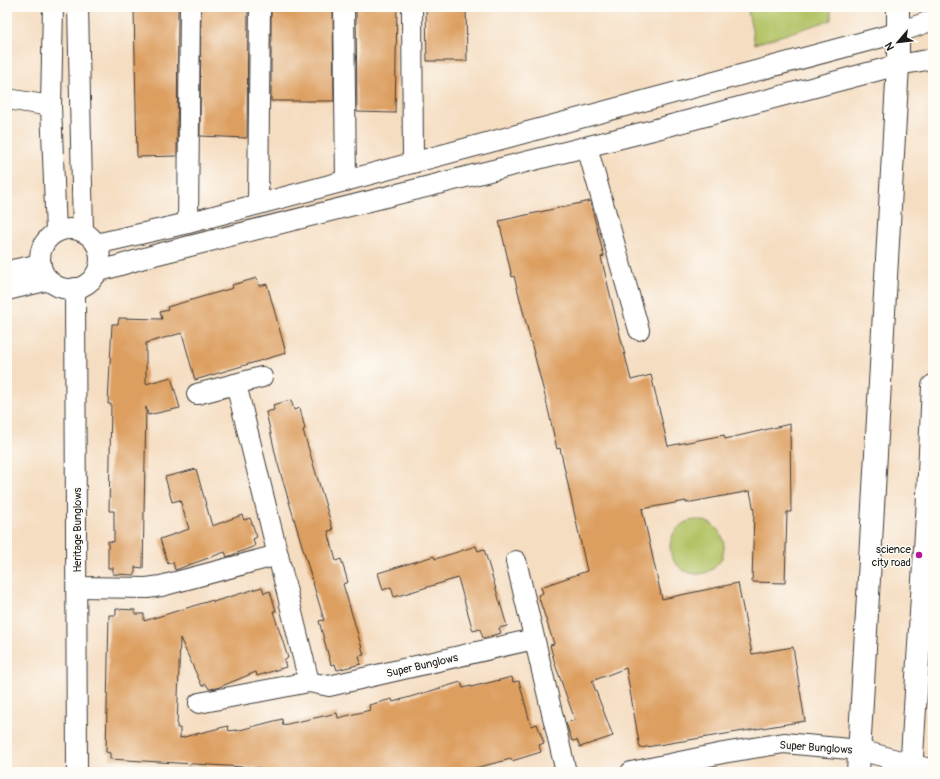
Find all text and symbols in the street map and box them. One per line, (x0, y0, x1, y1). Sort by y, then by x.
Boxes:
north arrow (878, 22, 918, 62)
text: N (882, 40, 897, 53)
street label: Heritage Bunglows (71, 487, 84, 573)
place label: science city road (872, 543, 912, 569)
marker: science city road (914, 550, 924, 560)
street label: Super Bunglows (385, 651, 459, 680)
street label: Super Bunglows (779, 738, 853, 757)

